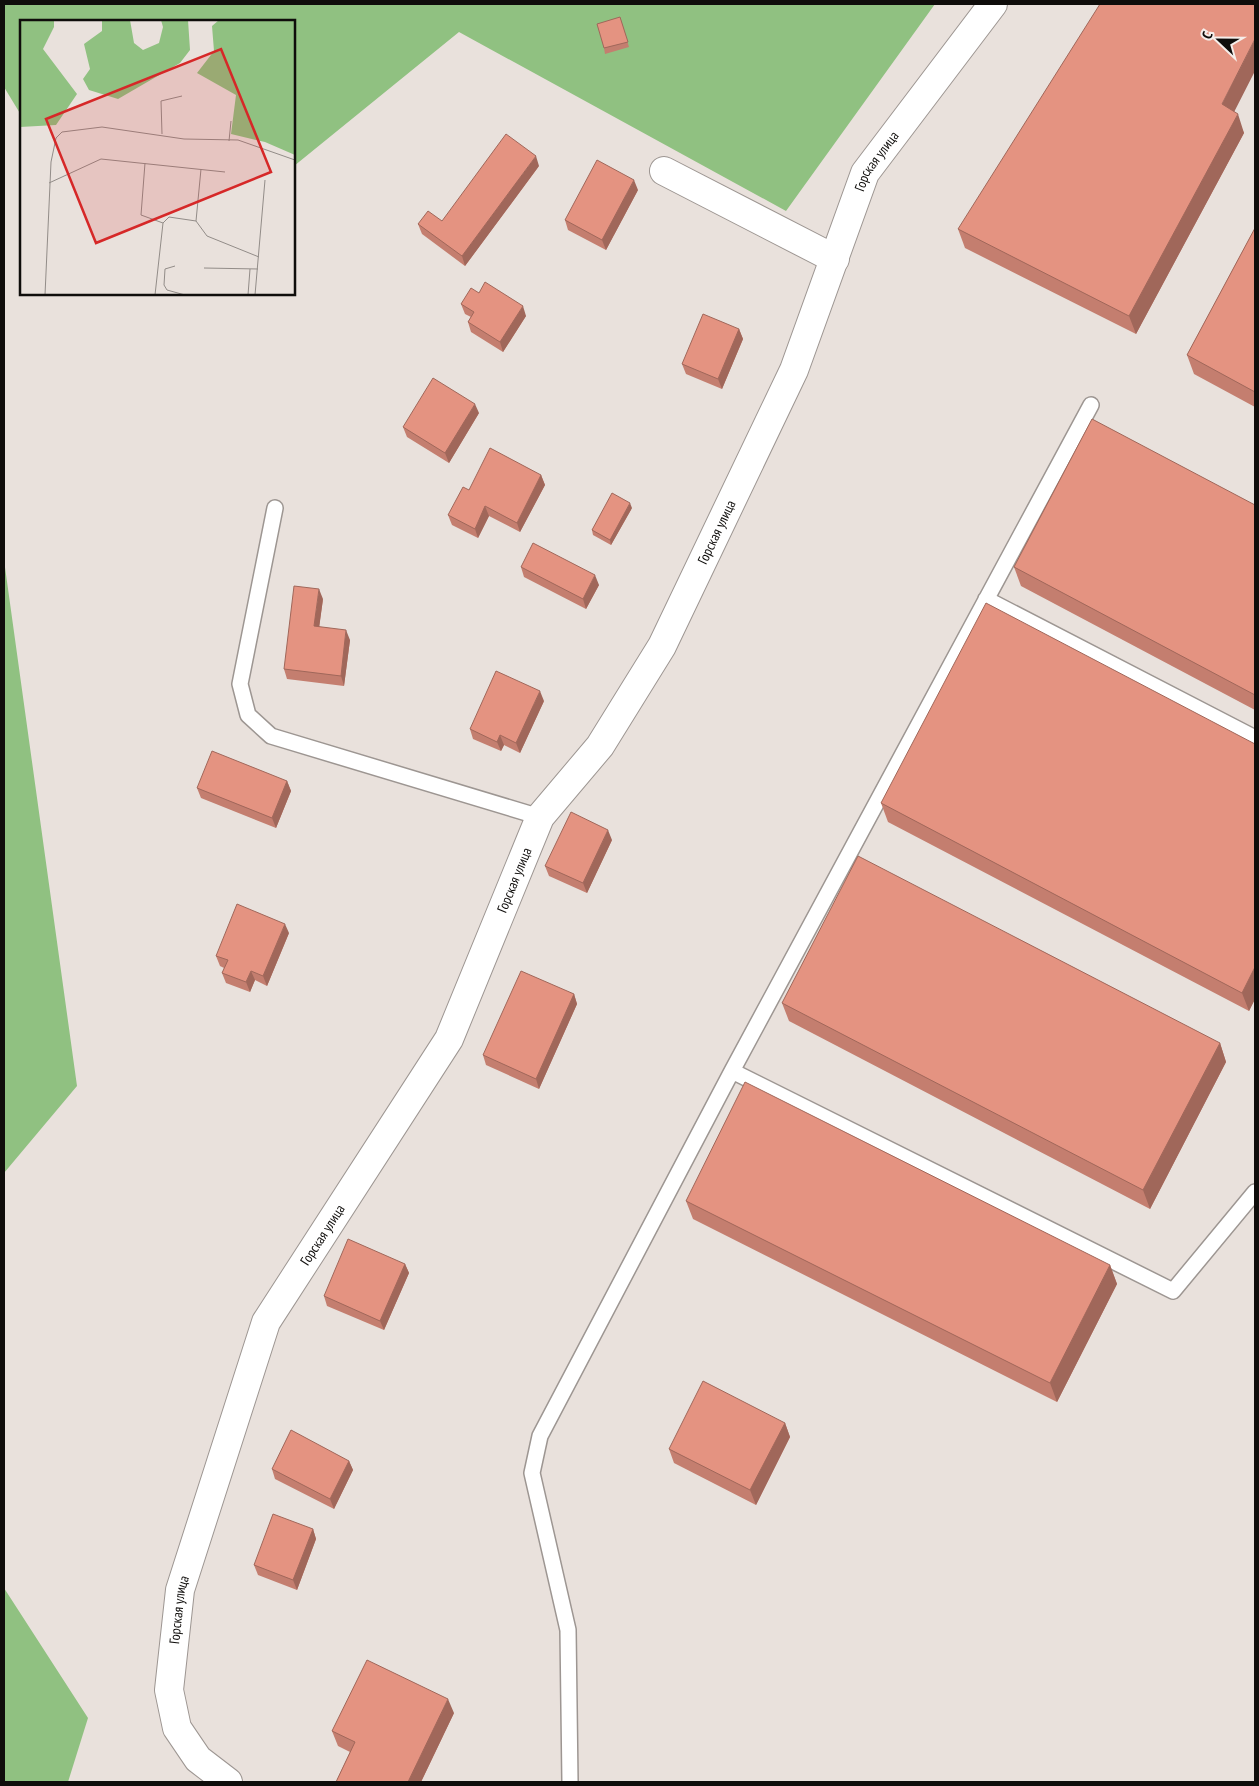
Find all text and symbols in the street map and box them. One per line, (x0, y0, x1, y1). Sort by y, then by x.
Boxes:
north arrow (1194, 15, 1244, 65)
inset map (20, 20, 295, 295)
text: С (1197, 28, 1217, 41)
street label: Горская улица (850, 127, 903, 194)
street label: Горская улица (693, 497, 740, 567)
street label: Горская улица (493, 845, 536, 915)
street label: Горская улица (296, 1201, 349, 1269)
street label: Горская улица (165, 1573, 193, 1645)

